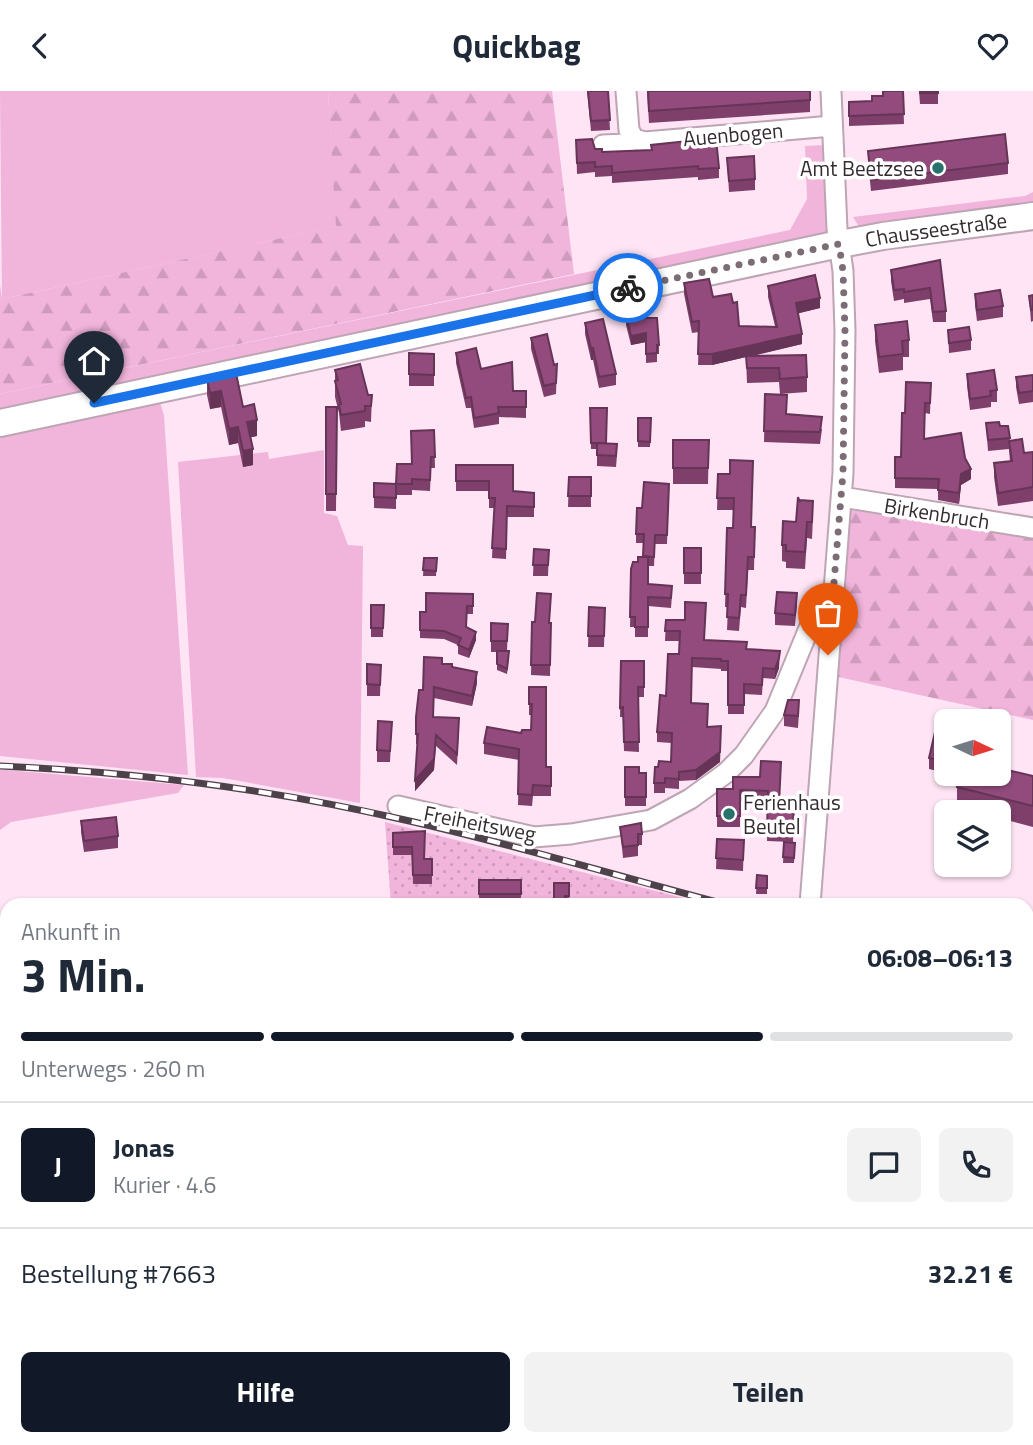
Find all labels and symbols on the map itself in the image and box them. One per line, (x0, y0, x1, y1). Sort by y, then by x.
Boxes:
street label: Auenbogen (682, 114, 784, 154)
place label: Amt Beetzsee (800, 152, 924, 184)
marker: Amt Beetzsee (930, 160, 946, 176)
street label: Chausseestraße (862, 204, 1009, 255)
courier (593, 253, 663, 323)
pin (64, 331, 124, 403)
street label: Birkenbruch (882, 489, 992, 537)
pin (798, 583, 858, 655)
north arrow (934, 709, 1012, 786)
place label: Ferienhaus Beutel (743, 786, 841, 842)
street label: Freiheitsweg (421, 796, 539, 850)
marker: Ferienhaus Beutel (721, 806, 737, 822)

